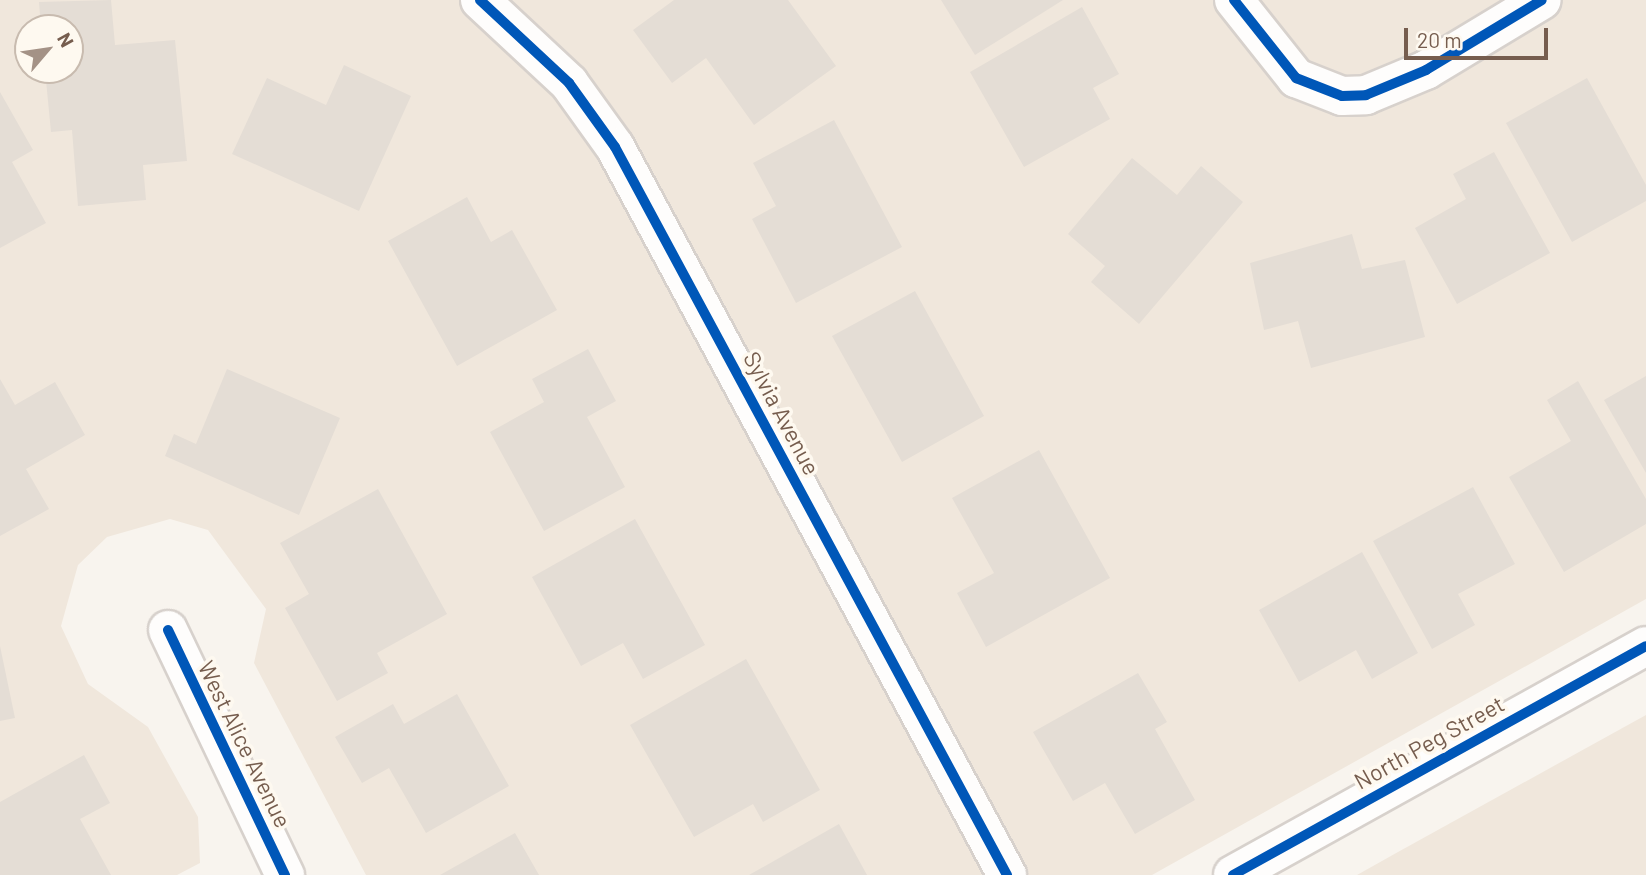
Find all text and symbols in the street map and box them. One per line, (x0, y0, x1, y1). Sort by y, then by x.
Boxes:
north arrow (14, 14, 84, 84)
scale bar (1408, 14, 1552, 58)
text: 20 m (1417, 27, 1462, 52)
text: N (53, 28, 79, 51)
street label: Sylvia Avenue (738, 347, 826, 479)
street label: West Alice Avenue (193, 656, 297, 832)
street label: North Peg Street (1349, 689, 1509, 795)

